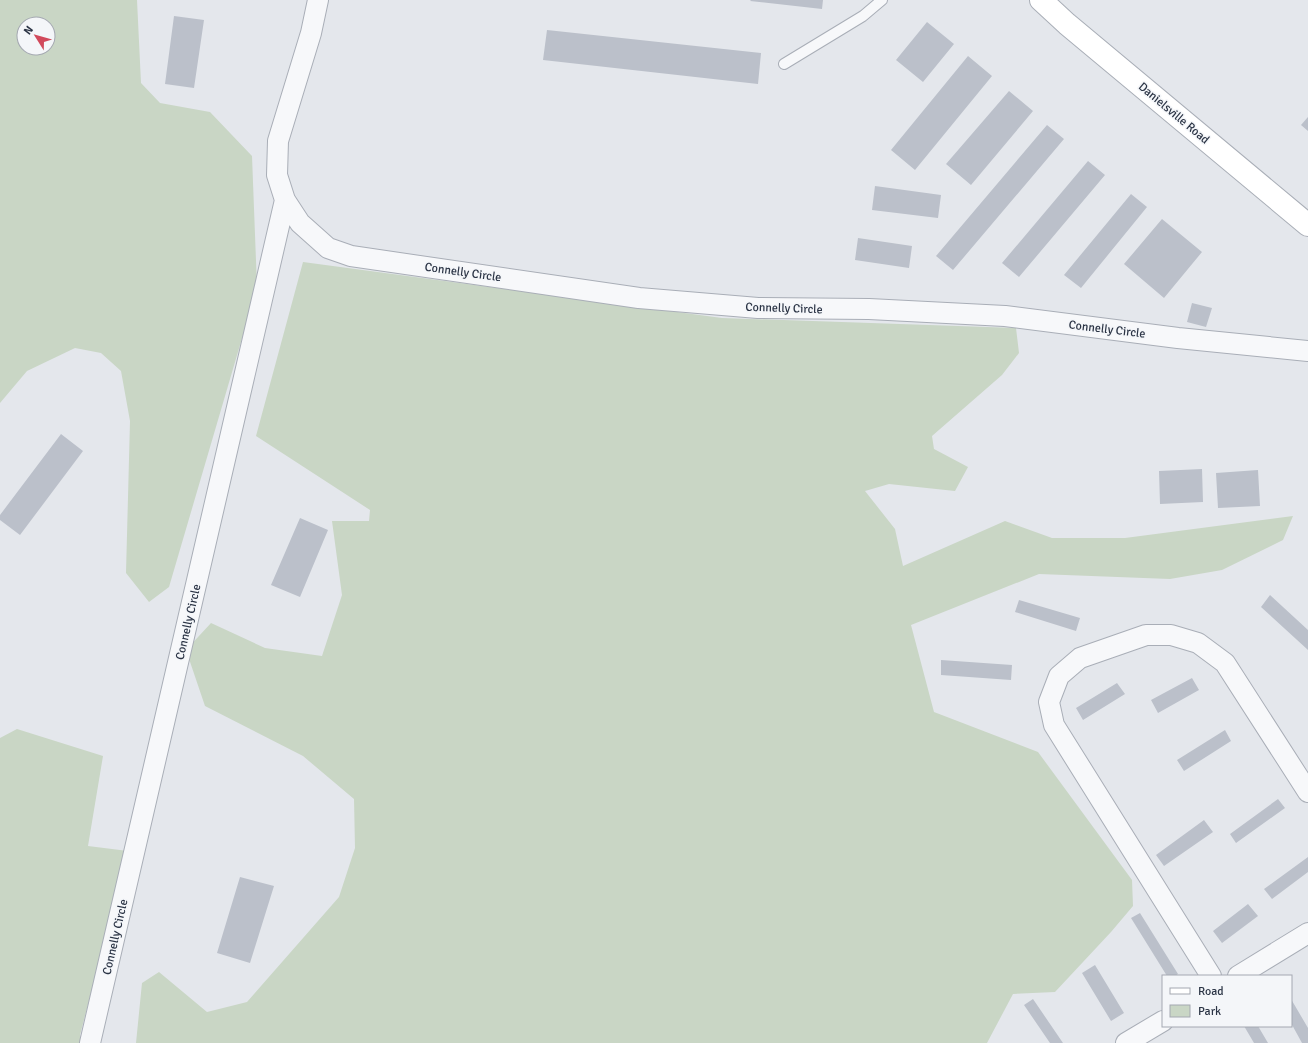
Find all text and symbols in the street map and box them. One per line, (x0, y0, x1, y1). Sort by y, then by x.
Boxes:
north arrow (16, 16, 56, 56)
text: N (21, 23, 36, 37)
street label: Danielsville Road (1135, 79, 1212, 147)
street label: Connelly Circle (424, 260, 502, 285)
street label: Connelly Circle (745, 300, 823, 317)
street label: Connelly Circle (1068, 317, 1146, 342)
street label: Connelly Circle (172, 583, 204, 661)
street label: Connelly Circle (99, 898, 131, 976)
legend (1162, 975, 1292, 1027)
text: Road (1198, 984, 1224, 999)
text: Park (1198, 1004, 1221, 1019)

